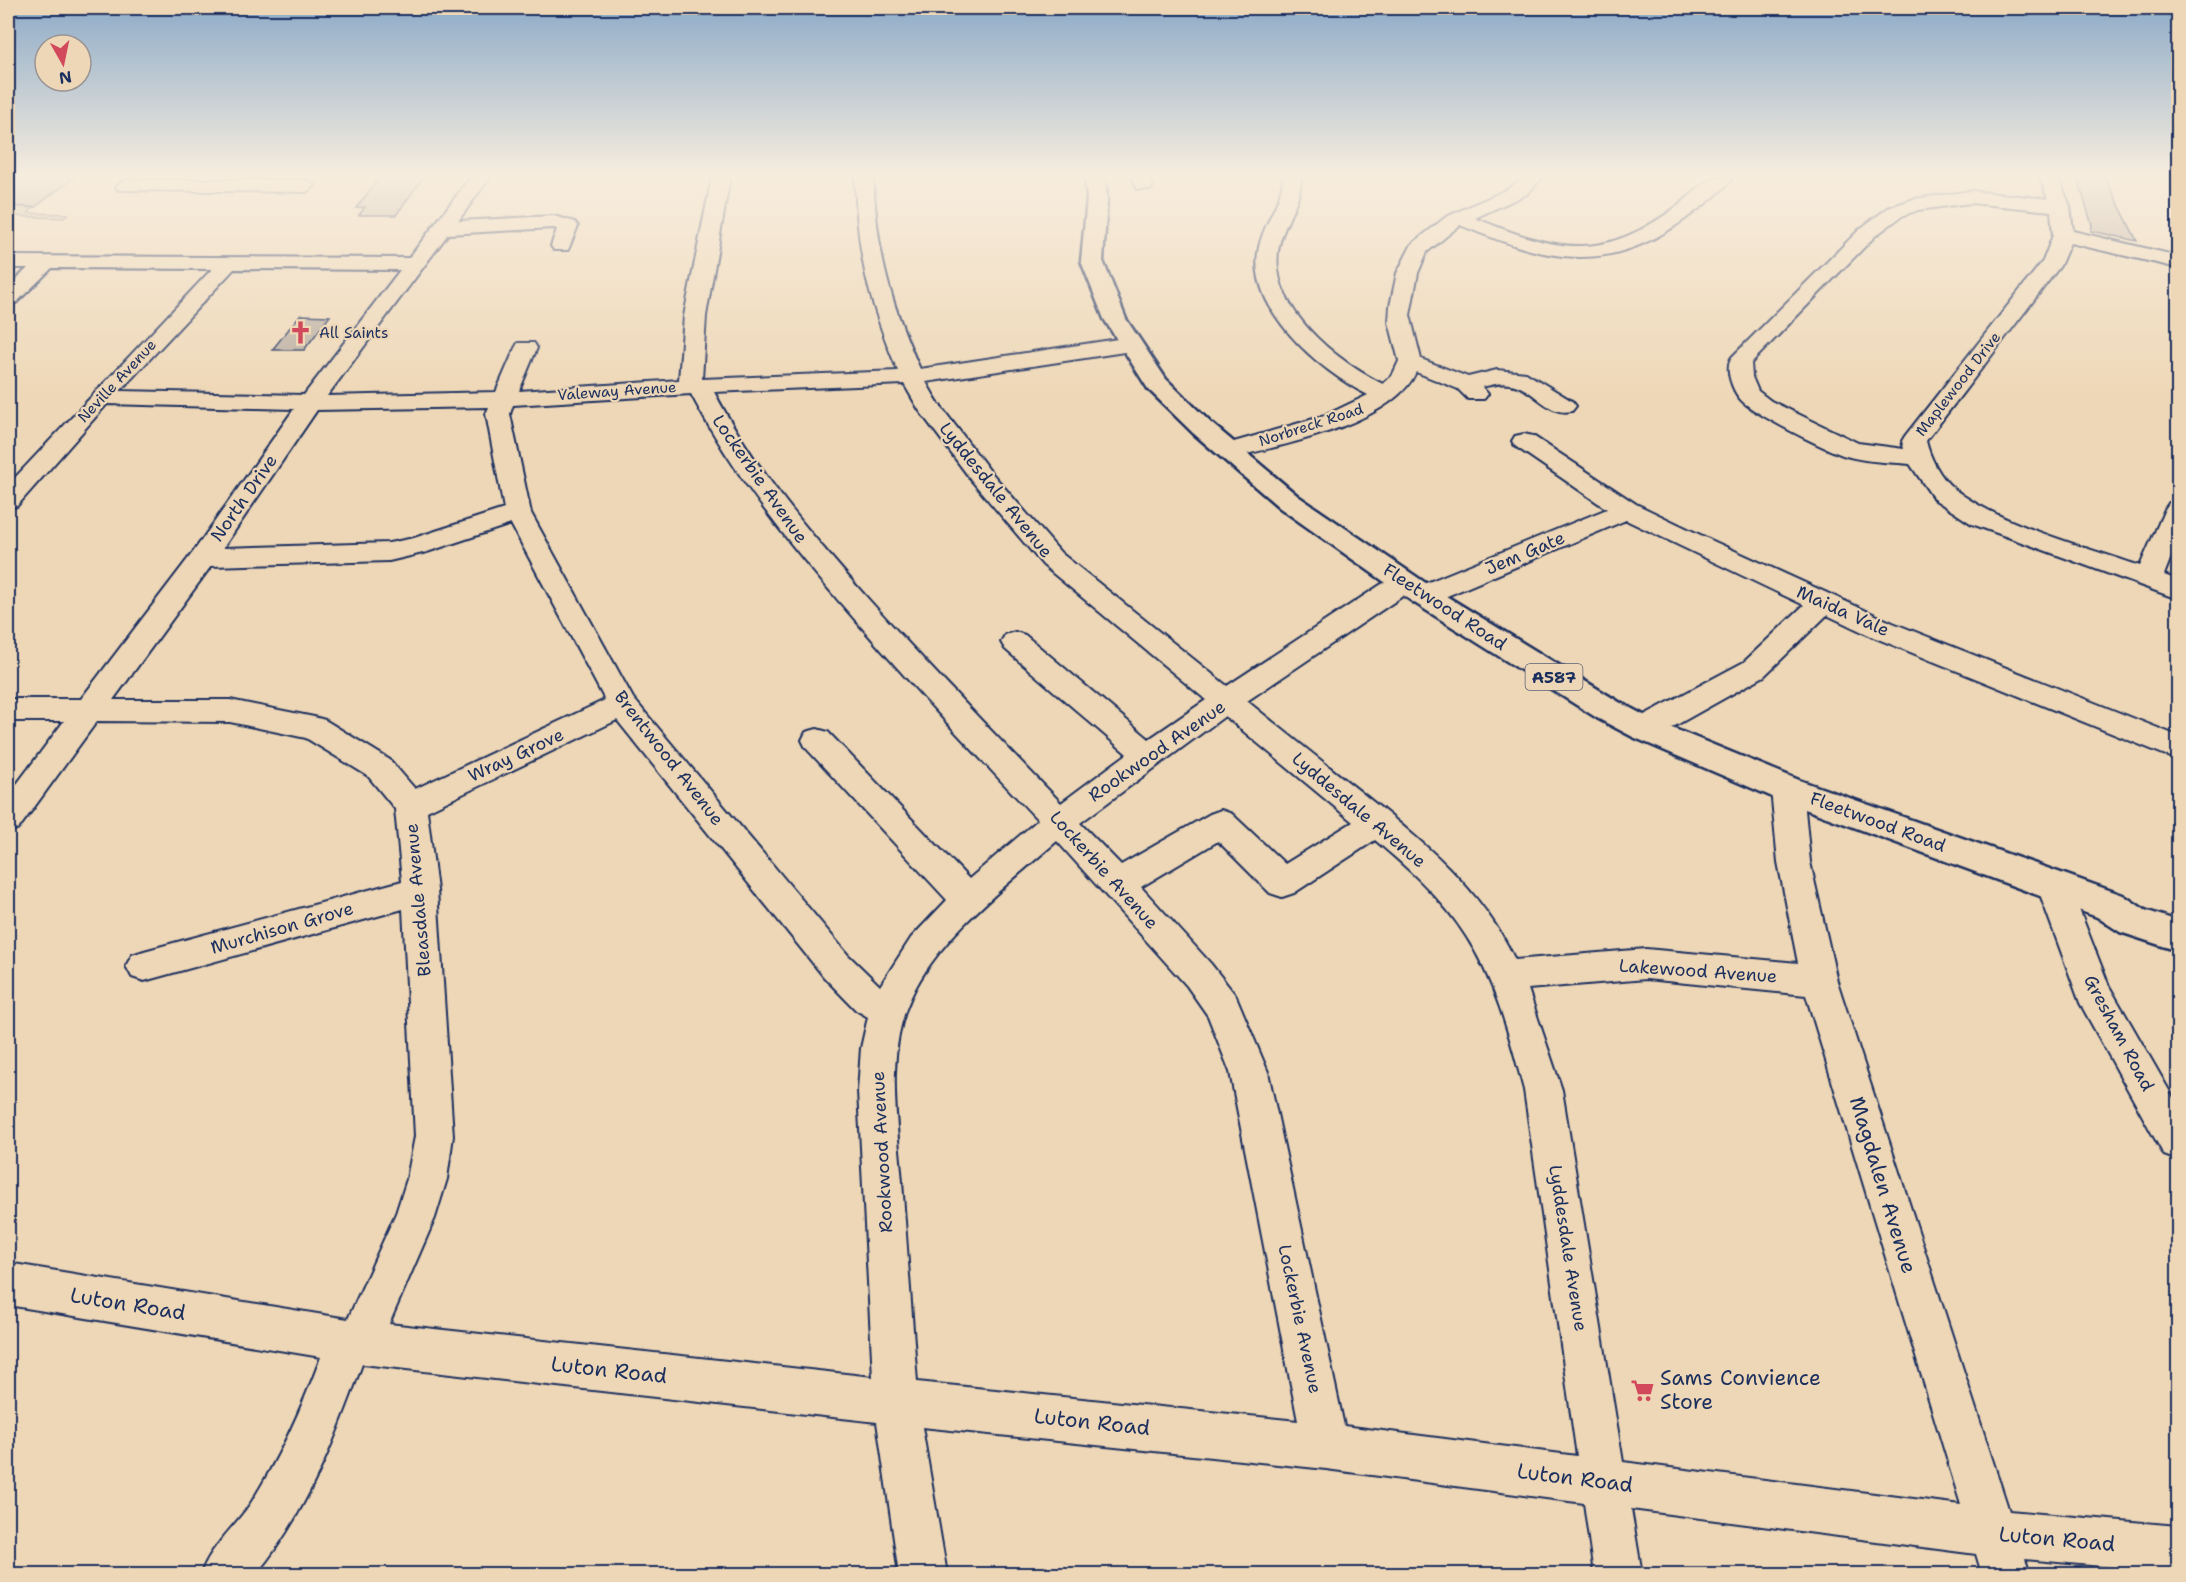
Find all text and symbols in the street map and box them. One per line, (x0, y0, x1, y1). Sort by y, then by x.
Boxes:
north arrow (33, 33, 93, 93)
text: N (57, 66, 73, 89)
church icon: All Saints (288, 320, 314, 346)
place label: All Saints (319, 323, 388, 343)
street label: Maplewood Drive (1911, 328, 2005, 440)
street label: Neville Avenue (73, 335, 161, 427)
street label: Valeway Avenue (557, 377, 677, 405)
street label: Norbreck Road (1256, 399, 1366, 451)
street label: Lockerbie Avenue (707, 410, 813, 548)
street label: Lyddesdale Avenue (934, 417, 1058, 563)
street label: North Drive (205, 450, 283, 546)
street label: Jem Gate (1481, 525, 1569, 581)
street label: Fleetwood Road (1379, 558, 1511, 656)
street label: Maida Vale (1793, 580, 1893, 642)
road number: A587 (1526, 664, 1582, 690)
street label: Brentwood Avenue (609, 686, 729, 830)
street label: Rookwood Avenue (1084, 695, 1230, 807)
street label: Wray Grove (464, 722, 568, 788)
street label: Lyddesdale Avenue (1287, 747, 1431, 873)
street label: Fleetwood Road (1807, 786, 1949, 858)
street label: Lockerbie Avenue (1044, 806, 1164, 934)
street label: Bleasdale Avenue (399, 822, 437, 978)
street label: Murchison Grove (208, 896, 356, 960)
street label: Lakewood Avenue (1618, 953, 1778, 989)
street label: Gresham Road (2078, 971, 2160, 1095)
street label: Rookwood Avenue (866, 1070, 898, 1234)
street label: Magdalen Avenue (1843, 1093, 1923, 1277)
street label: Lyddesdale Avenue (1543, 1163, 1593, 1333)
street label: Lockerbie Avenue (1273, 1242, 1327, 1396)
street label: Luton Road (68, 1281, 188, 1327)
street label: Luton Road (550, 1350, 668, 1390)
place label: Sams Convience Store (1660, 1364, 1821, 1416)
supermarket icon: Sams Convience Store (1629, 1377, 1655, 1403)
street label: Luton Road (1033, 1402, 1151, 1442)
street label: Luton Road (1515, 1457, 1635, 1499)
street label: Luton Road (1998, 1520, 2116, 1558)

